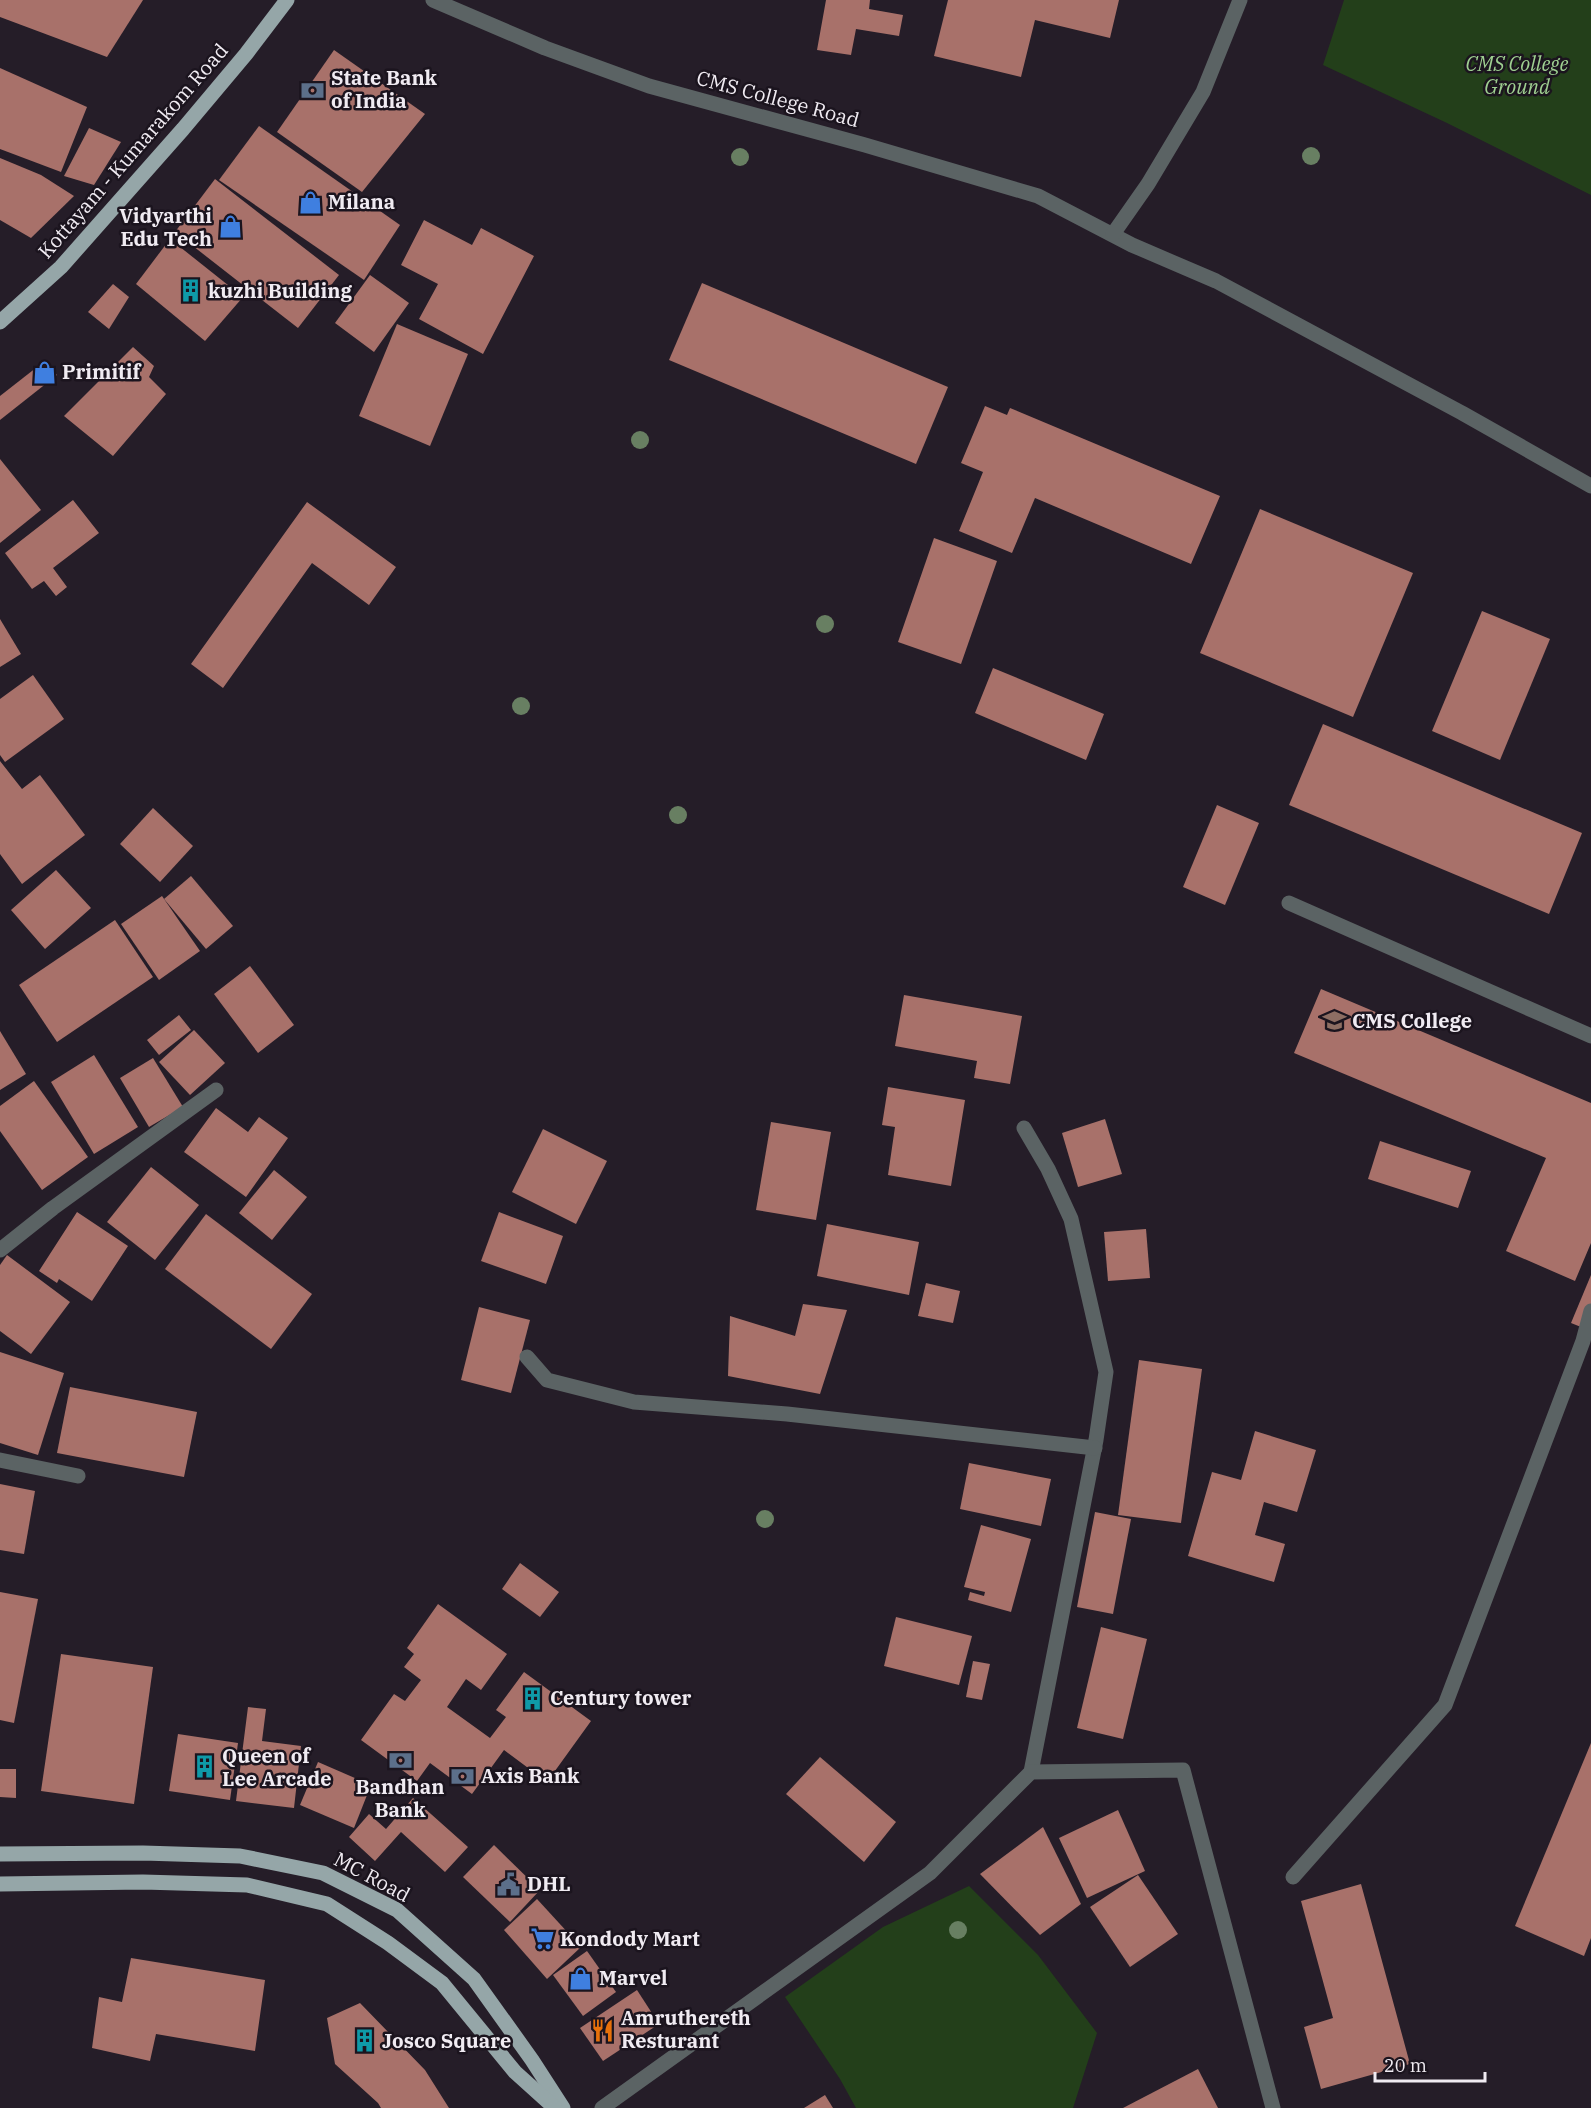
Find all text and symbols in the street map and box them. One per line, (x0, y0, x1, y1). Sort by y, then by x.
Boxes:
street label: Kottayam - Kumarakom Road (32, 37, 234, 264)
park label: CMS College Ground (1466, 50, 1569, 100)
place label: State Bank of India (331, 64, 438, 114)
street label: CMS College Road (694, 64, 862, 133)
bank icon: State Bank of India (300, 77, 326, 103)
place label: Milana (328, 188, 395, 215)
shop icon: Milana (297, 189, 323, 215)
place label: Vidyarthi Edu Tech (119, 202, 212, 252)
shop icon: Vidyarthi Edu Tech (217, 214, 243, 240)
place label: kuzhi Building (208, 277, 352, 304)
building icon: kuzhi Building (177, 278, 203, 304)
place label: Primitif (62, 358, 142, 385)
shop icon: Primitif (31, 359, 57, 385)
place label: CMS College (1352, 1007, 1472, 1034)
school or university icon: CMS College (1321, 1008, 1347, 1034)
place label: Century tower (550, 1684, 691, 1711)
building icon: Century tower (519, 1685, 545, 1711)
place label: Queen of Lee Arcade (222, 1742, 332, 1792)
bank icon: Bandhan Bank (387, 1747, 413, 1773)
building icon: Queen of Lee Arcade (191, 1754, 217, 1780)
place label: Axis Bank (481, 1762, 580, 1789)
bank icon: Axis Bank (450, 1763, 476, 1789)
place label: Bandhan Bank (355, 1773, 445, 1823)
street label: MC Road (329, 1845, 415, 1908)
place label: DHL (527, 1870, 571, 1897)
public building icon: DHL (496, 1871, 522, 1897)
place label: Kondody Mart (560, 1925, 700, 1952)
supermarket icon: Kondody Mart (529, 1926, 555, 1952)
place label: Marvel (599, 1964, 668, 1991)
shop icon: Marvel (568, 1965, 594, 1991)
place label: Amruthereth Resturant (621, 2004, 751, 2054)
restaurant icon: Amruthereth Resturant (590, 2017, 616, 2043)
place label: Josco Square (382, 2027, 511, 2054)
building icon: Josco Square (351, 2028, 377, 2054)
scale bar (1375, 2045, 1484, 2083)
text: 20 m (1384, 2054, 1427, 2077)

